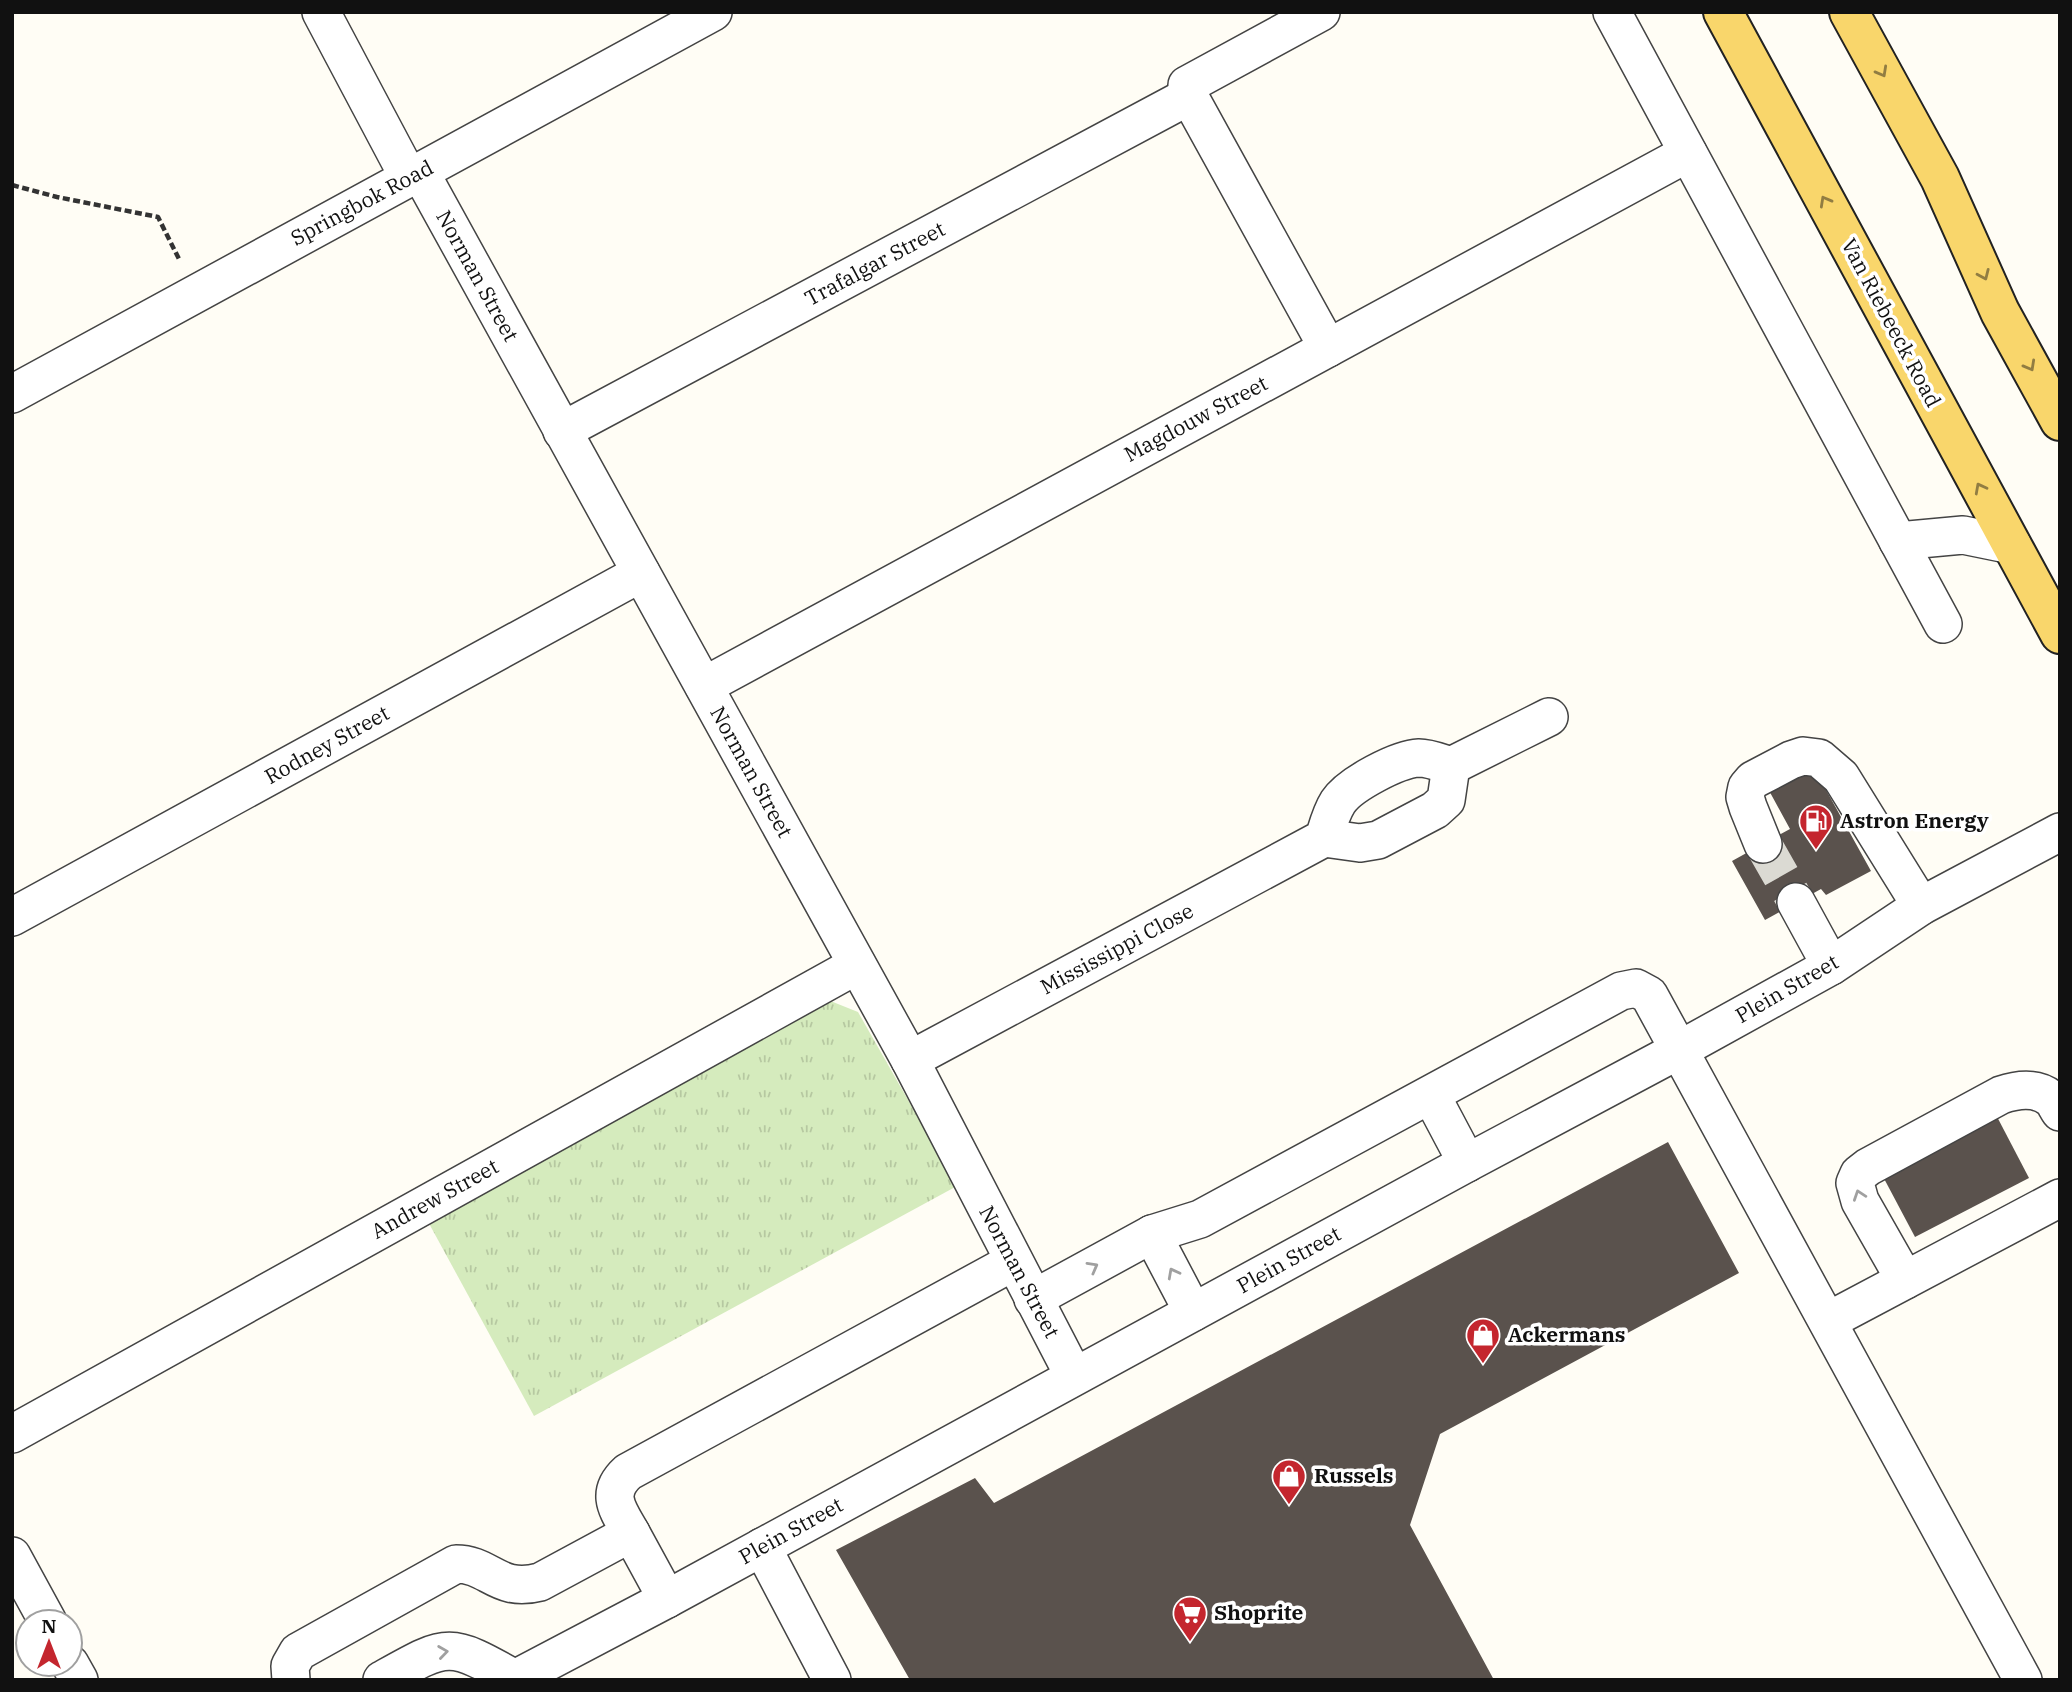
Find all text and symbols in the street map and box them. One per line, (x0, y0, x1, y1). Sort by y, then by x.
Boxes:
one-way arrow (1874, 65, 1887, 77)
street label: Springbok Road (285, 153, 438, 252)
one-way arrow (1820, 196, 1833, 209)
street label: Norman Street (430, 205, 526, 346)
street label: Trafalgar Street (800, 214, 950, 312)
street label: Van Riebeeck Road (1835, 233, 1948, 412)
one-way arrow (1976, 268, 1990, 280)
one-way arrow (2022, 359, 2035, 372)
street label: Magdouw Street (1119, 368, 1272, 468)
one-way arrow (1975, 482, 1989, 495)
street label: Rodney Street (259, 698, 394, 790)
street label: Norman Street (704, 701, 800, 842)
fuel station icon: Astron Energy (1797, 802, 1835, 851)
place label: Astron Energy (1840, 806, 1989, 834)
street label: Mississippi Close (1035, 896, 1198, 1000)
street label: Plein Street (1730, 947, 1843, 1029)
street label: Andrew Street (366, 1152, 503, 1245)
one-way arrow (1853, 1190, 1867, 1202)
street label: Norman Street (973, 1200, 1067, 1343)
street label: Plein Street (1232, 1219, 1345, 1299)
one-way arrow (1085, 1262, 1098, 1275)
one-way arrow (1167, 1268, 1181, 1280)
shop icon: Ackermans (1464, 1316, 1502, 1365)
place label: Ackermans (1508, 1320, 1626, 1348)
shop icon: Russels (1270, 1457, 1308, 1506)
place label: Russels (1314, 1461, 1393, 1489)
street label: Plein Street (734, 1490, 847, 1570)
supermarket icon: Shoprite (1171, 1594, 1209, 1643)
place label: Shoprite (1214, 1598, 1304, 1626)
north arrow (14, 1608, 84, 1678)
text: N (41, 1614, 57, 1638)
one-way arrow (437, 1645, 449, 1660)

